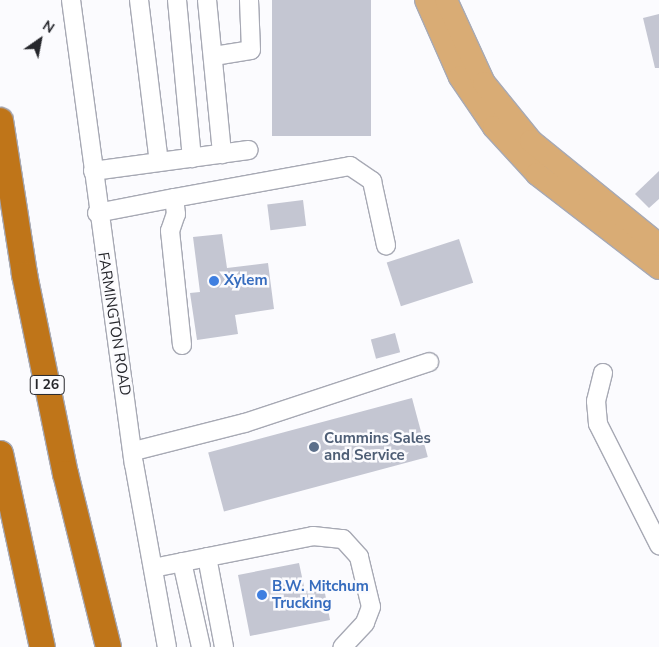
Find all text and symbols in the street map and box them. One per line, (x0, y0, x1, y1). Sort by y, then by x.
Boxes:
north arrow (15, 15, 65, 65)
text: N (39, 16, 58, 38)
street label: FARMINGTON ROAD (94, 251, 134, 397)
place label: Xylem (224, 272, 268, 290)
marker: Xylem (208, 275, 220, 287)
road number: I 26 (30, 374, 64, 396)
place label: Cummins Sales and Service (324, 429, 431, 464)
marker: Cummins Sales and Service (308, 441, 320, 453)
place label: B.W. Mitchum Trucking (272, 577, 369, 612)
marker: B.W. Mitchum Trucking (256, 589, 268, 601)

